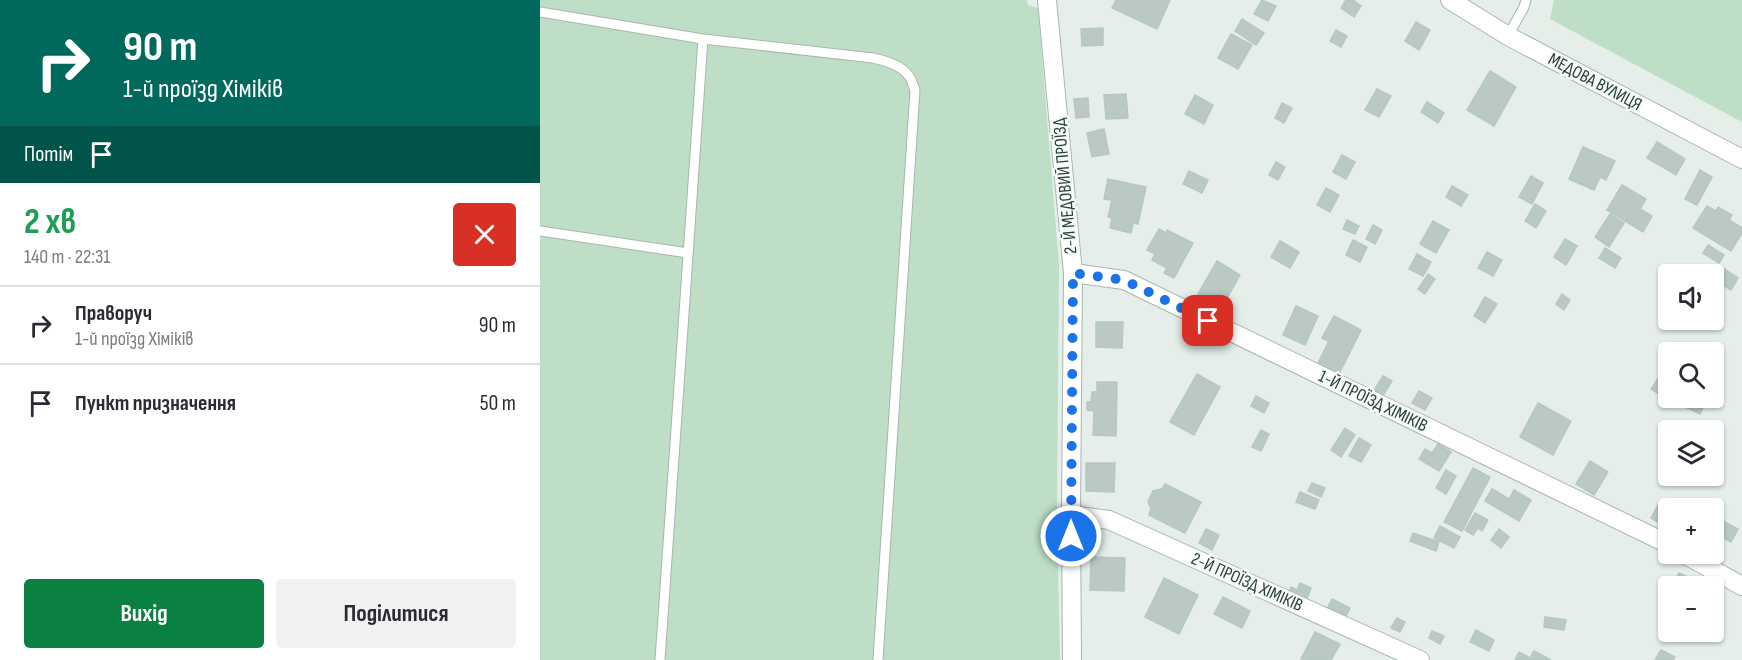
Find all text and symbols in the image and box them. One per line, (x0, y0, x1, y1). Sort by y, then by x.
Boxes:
text: 90 m (123, 22, 197, 73)
icon: right (24, 24, 102, 102)
street label: МЕДОВА ВУЛИЦЯ (1545, 49, 1645, 115)
text: 1-й проїзд Хіміків (123, 73, 283, 105)
street label: 2-Й МЕДОВИЙ ПРОЇЗД (1049, 117, 1081, 255)
icon: arrive (85, 138, 118, 171)
text: Потім (24, 141, 73, 168)
text: 2 хв (24, 201, 76, 244)
button: close (453, 203, 516, 266)
text: 140 m · 22:31 (24, 245, 110, 269)
map controls (1658, 264, 1724, 642)
button: sound (1658, 264, 1724, 330)
pin (1182, 295, 1233, 346)
text: Праворуч (75, 300, 152, 327)
icon: arrive (1191, 304, 1224, 337)
icon: right (24, 309, 57, 342)
text: 90 m (479, 312, 516, 339)
text: 1-й проїзд Хіміків (75, 327, 194, 351)
button: search (1658, 342, 1724, 408)
street label: 1-Й ПРОЇЗД ХІМІКІВ (1315, 366, 1431, 436)
icon: arrive (24, 387, 57, 420)
text: Пункт призначення (75, 390, 236, 417)
text: 50 m (480, 390, 516, 417)
button: layers (1658, 420, 1724, 486)
button: + (1658, 498, 1724, 564)
position arrow (1039, 504, 1103, 568)
street label: 2-Й ПРОЇЗД ХІМІКІВ (1188, 548, 1306, 616)
button: − (1658, 576, 1724, 642)
button: Вихід (24, 579, 264, 648)
button: Поділитися (276, 579, 516, 648)

